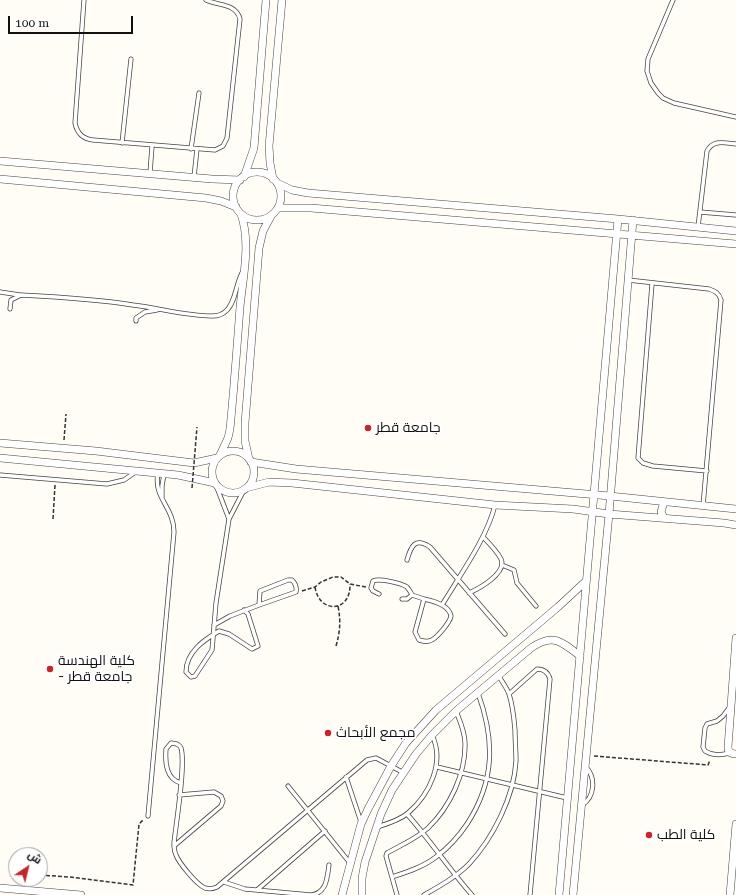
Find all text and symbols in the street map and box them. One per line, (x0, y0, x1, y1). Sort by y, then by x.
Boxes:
scale bar (10, 8, 135, 34)
text: 100 m (15, 16, 49, 30)
place label: جامعة قطر (376, 420, 441, 436)
marker: جامعة قطر (363, 423, 373, 433)
place label: كلية الهندسة - جامعة قطر (58, 653, 135, 686)
marker: كلية الهندسة - جامعة قطر (45, 664, 55, 674)
place label: مجمع الأبحاث (336, 725, 415, 741)
marker: مجمع الأبحاث (323, 728, 333, 738)
place label: كلية الطب (657, 827, 715, 843)
marker: كلية الطب (644, 830, 654, 840)
north arrow (8, 847, 48, 887)
text: ش (25, 848, 44, 867)

